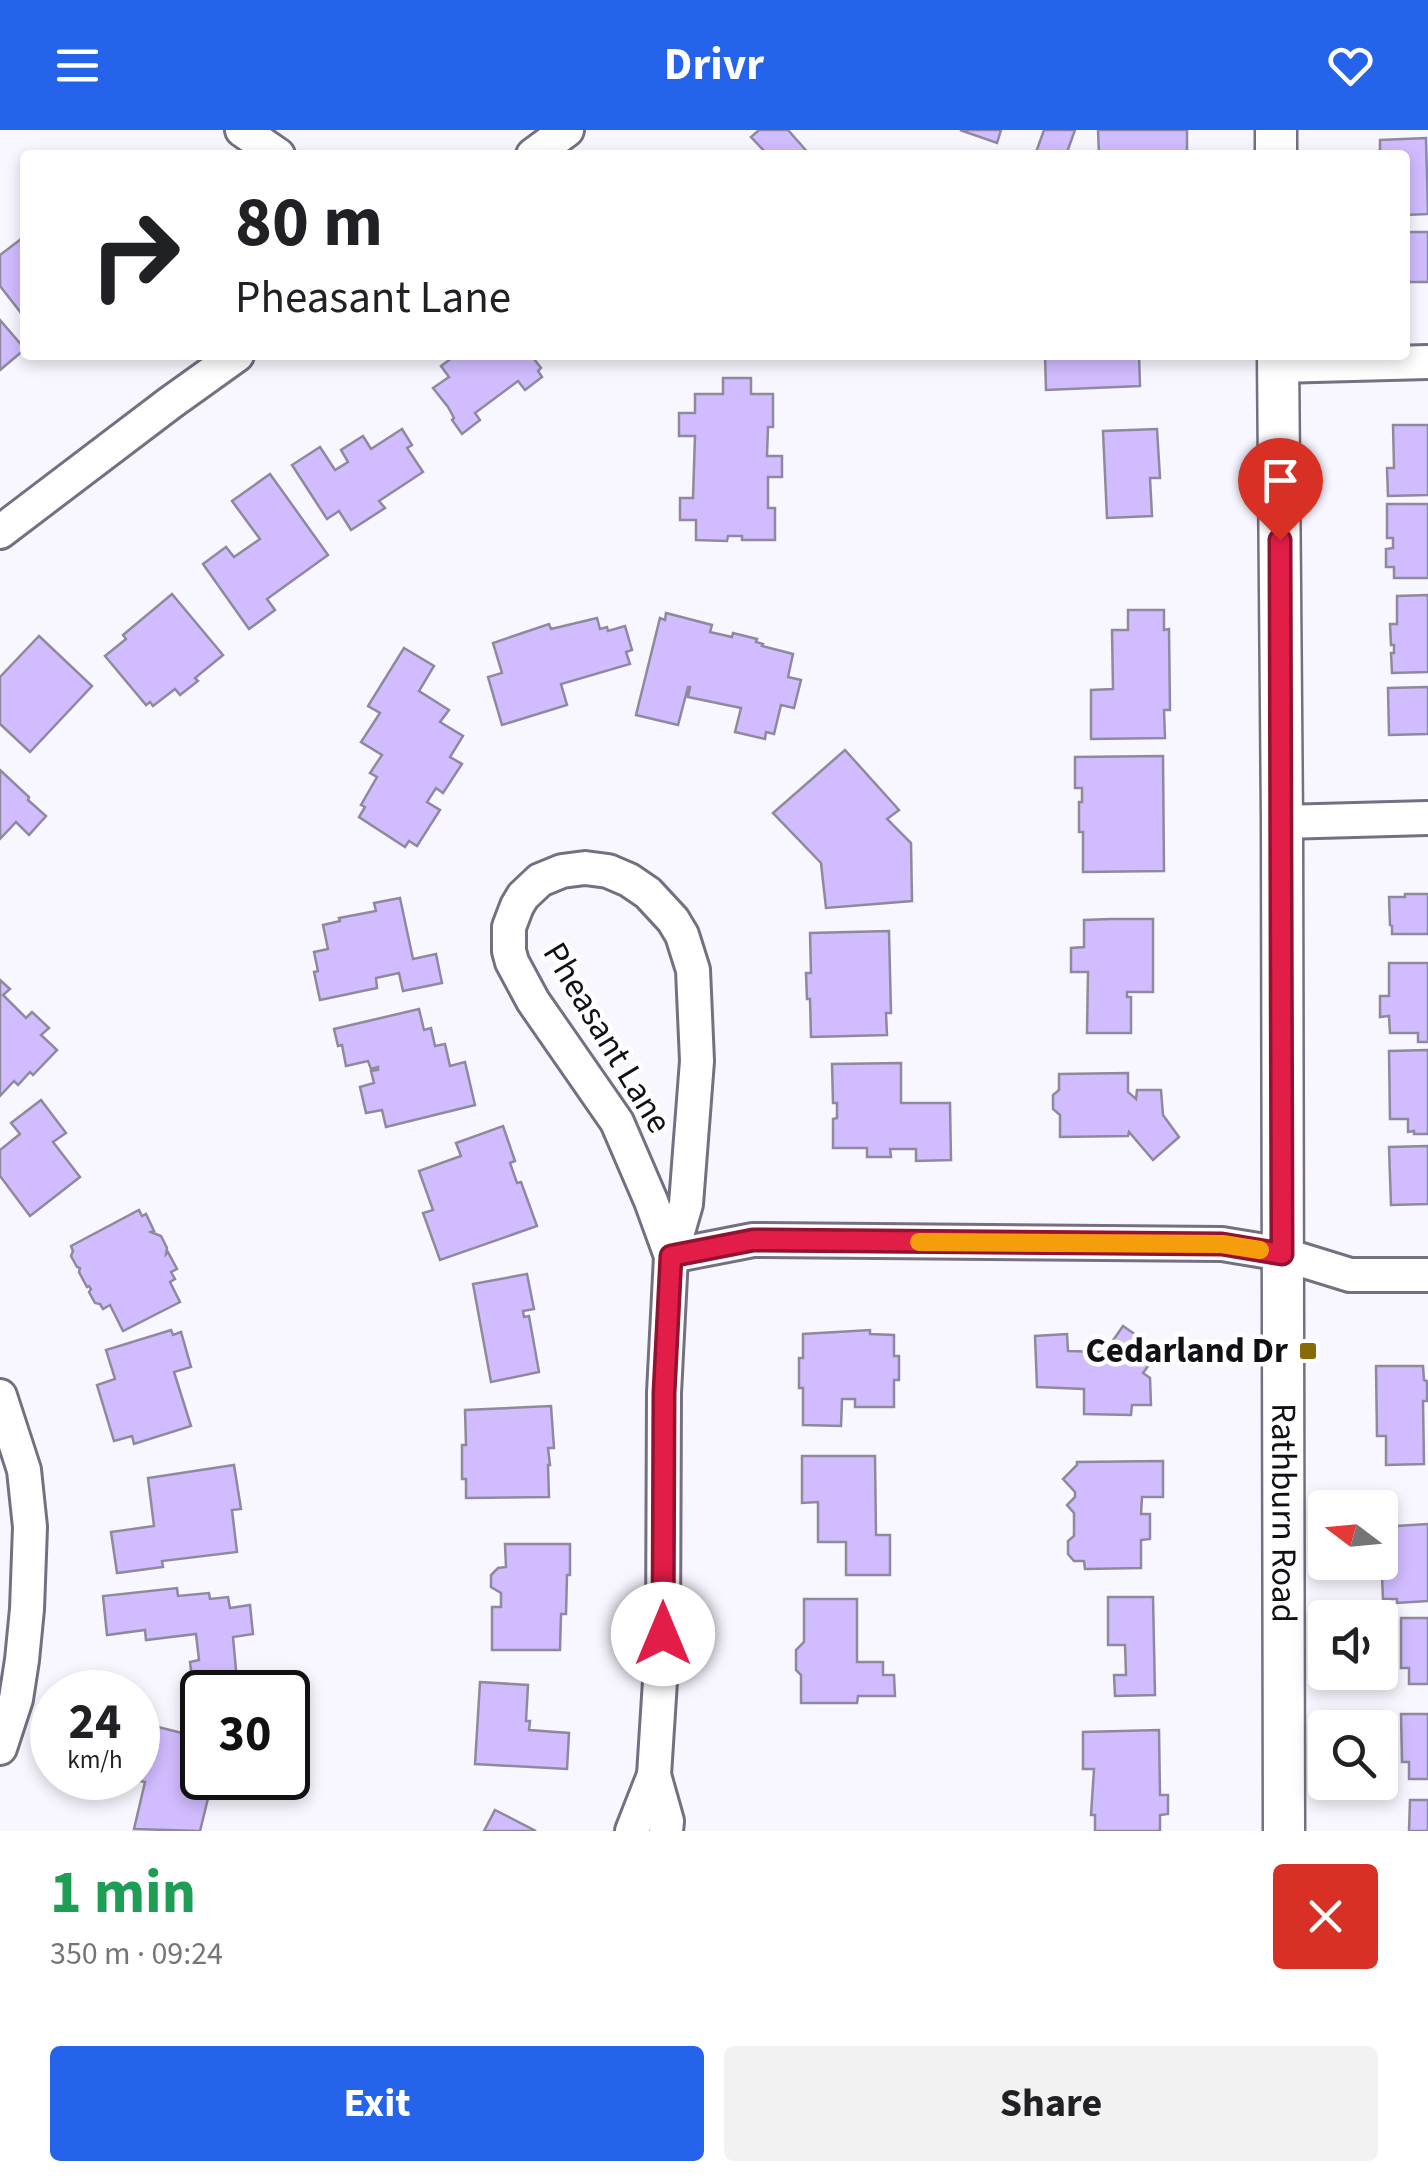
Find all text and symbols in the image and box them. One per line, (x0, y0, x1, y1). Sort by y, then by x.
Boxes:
text: Drivr (664, 33, 764, 97)
icon: menu (50, 38, 105, 93)
icon: heart (1323, 38, 1378, 93)
text: 80 m (235, 173, 383, 273)
icon: right (70, 190, 200, 320)
text: Pheasant Lane (235, 266, 511, 330)
pin (1238, 438, 1323, 541)
icon: arrive (1253, 453, 1308, 508)
street label: Pheasant Lane (530, 933, 684, 1143)
place label: Cedarland Dr (1085, 1326, 1288, 1376)
marker: Cedarland Dr (1297, 1340, 1319, 1362)
street label: Rathburn Road (1258, 1403, 1309, 1623)
north arrow (1308, 1490, 1398, 1580)
map controls (1308, 1490, 1398, 1800)
position arrow (611, 1582, 715, 1686)
button: sound (1308, 1600, 1398, 1690)
speed limit sign: 30 (180, 1670, 310, 1800)
text: 24 (69, 1687, 121, 1758)
button: search (1308, 1710, 1398, 1800)
text: km/h (67, 1742, 123, 1778)
text: 1 min (50, 1851, 196, 1936)
button: close (1273, 1864, 1378, 1969)
text: 350 m · 09:24 (50, 1931, 223, 1977)
button: Exit (50, 2046, 704, 2161)
button: Share (724, 2046, 1378, 2161)

